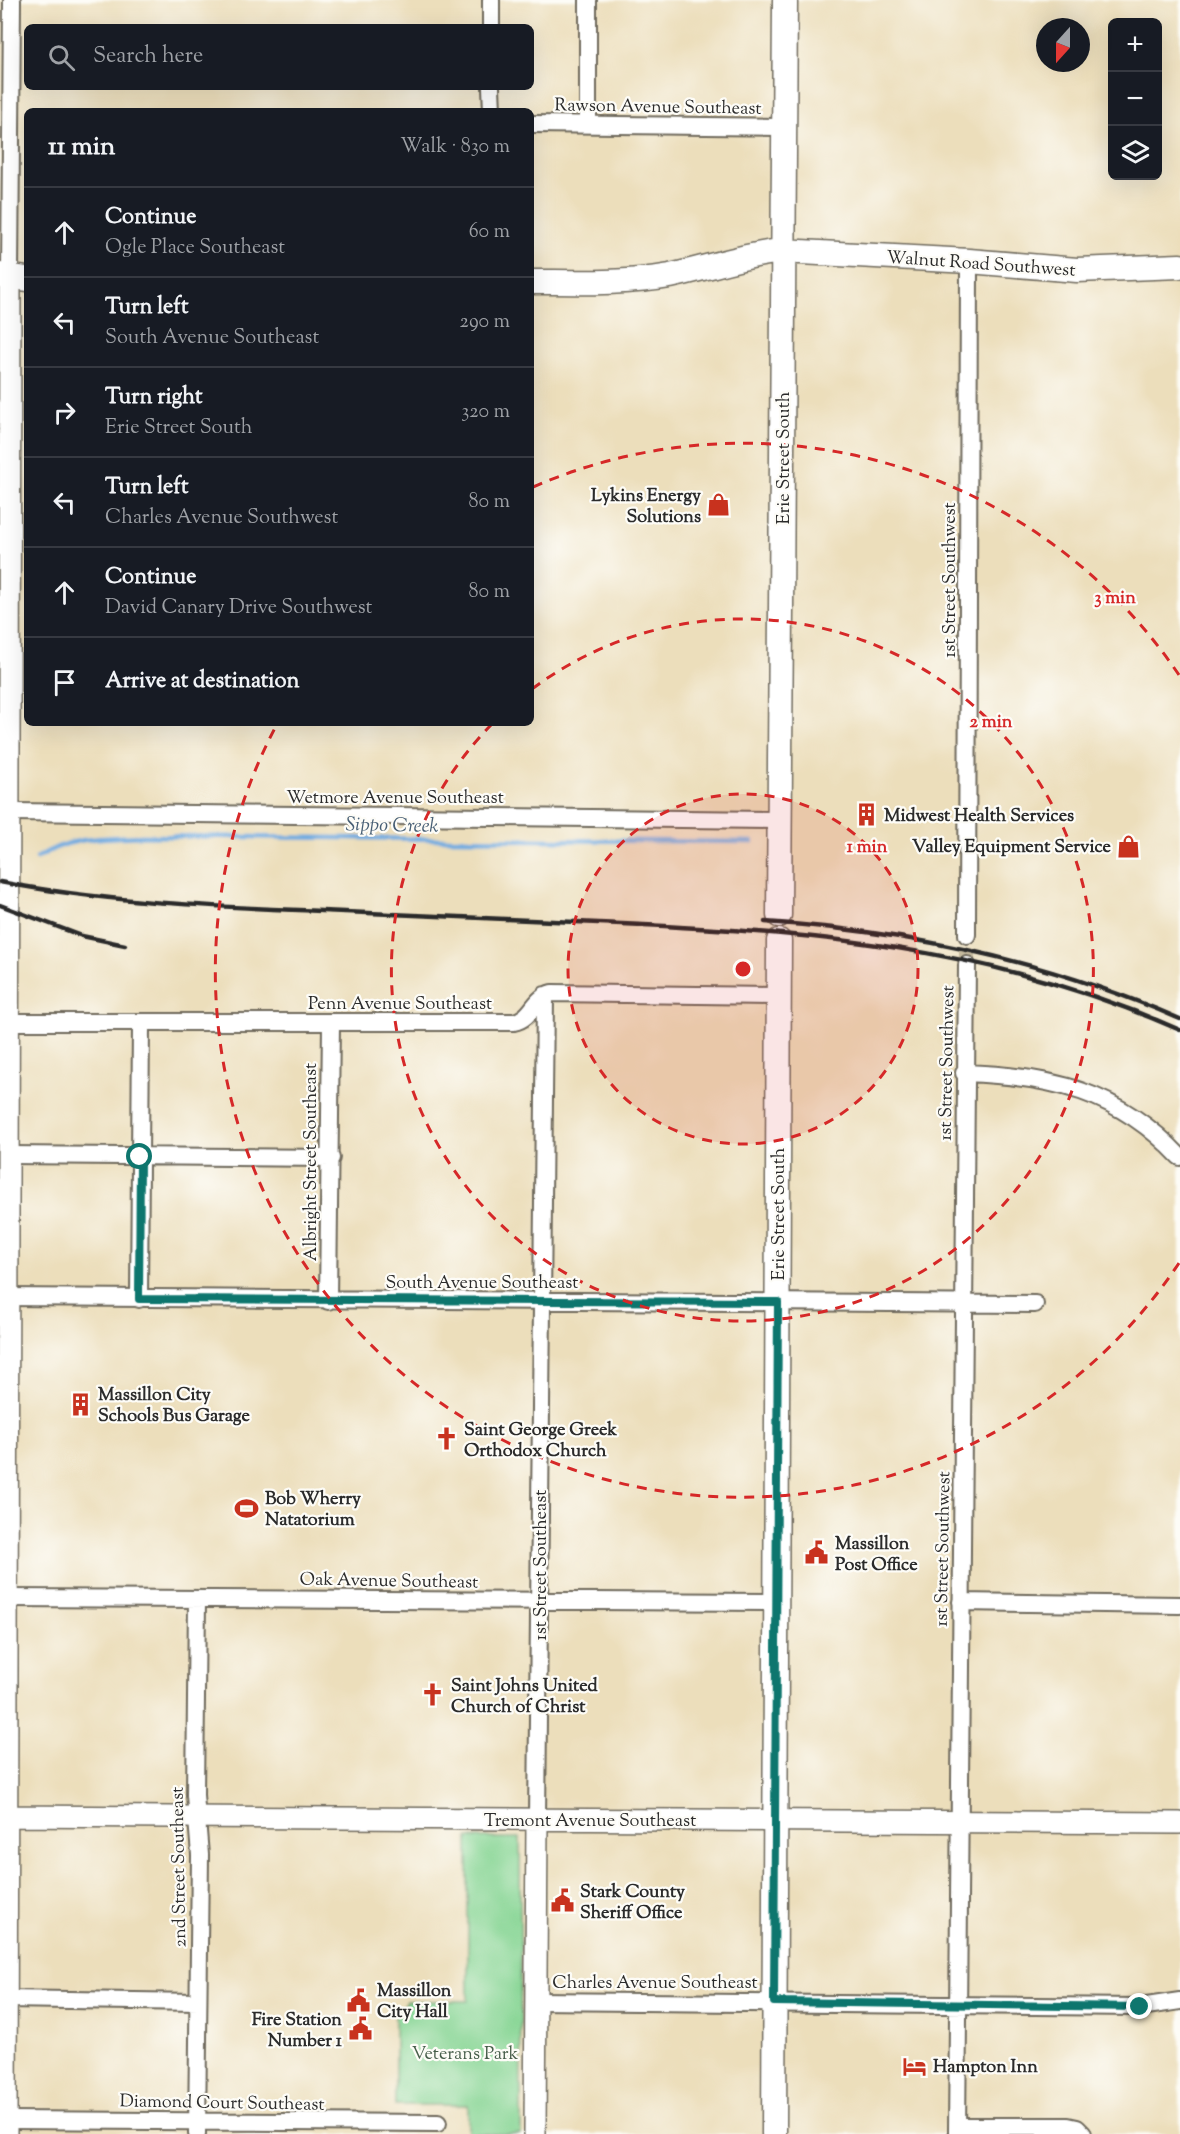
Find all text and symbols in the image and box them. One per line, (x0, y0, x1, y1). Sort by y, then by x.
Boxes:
north arrow (1036, 18, 1090, 72)
map controls (1108, 18, 1162, 180)
button: + (1108, 18, 1162, 72)
search box (24, 24, 534, 90)
icon: search (45, 41, 78, 74)
text: Search here (93, 41, 203, 73)
button: − (1108, 72, 1162, 126)
street label: Rawson Avenue Southeast (554, 93, 762, 123)
button: layers (1108, 126, 1162, 180)
text: 11 min (48, 129, 115, 166)
text: Walk · 830 m (400, 133, 510, 162)
text: Continue (105, 202, 196, 234)
icon: ahead (48, 216, 81, 249)
text: 60 m (469, 218, 510, 247)
text: Ogle Place Southeast (105, 234, 285, 263)
street label: Walnut Road Southwest (885, 245, 1076, 285)
text: Turn left (105, 292, 188, 324)
icon: left (48, 306, 81, 339)
text: 290 m (460, 308, 510, 337)
text: South Avenue Southeast (105, 324, 319, 353)
text: Turn right (105, 382, 202, 414)
street label: Erie Street South (772, 391, 798, 524)
icon: right (48, 396, 81, 429)
text: 320 m (461, 398, 510, 427)
text: Erie Street South (105, 414, 253, 443)
text: Turn left (105, 472, 188, 504)
place label: Lykins Energy Solutions (591, 484, 701, 531)
icon: left (48, 486, 81, 519)
text: 80 m (469, 488, 510, 517)
shop icon: Lykins Energy Solutions (706, 492, 732, 518)
street label: 1st Street Southwest (938, 502, 964, 658)
text: Charles Avenue Southwest (105, 504, 338, 533)
text: Continue (105, 562, 196, 594)
icon: ahead (48, 576, 81, 609)
text: 80 m (469, 578, 510, 607)
text: 3 min (1094, 586, 1136, 612)
text: David Canary Drive Southwest (105, 594, 372, 623)
icon: arrive (48, 666, 81, 699)
text: Arrive at destination (105, 666, 300, 698)
text: 2 min (970, 710, 1013, 736)
street label: Wetmore Avenue Southeast (286, 786, 504, 812)
building icon: Midwest Health Services (853, 802, 879, 828)
place label: Midwest Health Services (884, 804, 1074, 830)
water label: Sippo Creek (345, 811, 439, 842)
shop icon: Valley Equipment Service (1116, 833, 1142, 859)
text: 1 min (847, 835, 888, 861)
place label: Valley Equipment Service (912, 835, 1112, 861)
centre of rings (733, 959, 753, 979)
street label: 1st Street Southwest (934, 985, 962, 1141)
street label: Penn Avenue Southeast (308, 992, 492, 1018)
street label: Albright Street Southeast (299, 1063, 325, 1261)
route start (126, 1143, 152, 1169)
street label: Erie Street South (767, 1147, 793, 1280)
street label: South Avenue Southeast (386, 1271, 578, 1297)
place label: Massillon City Schools Bus Garage (98, 1383, 251, 1430)
building icon: Massillon City Schools Bus Garage (67, 1391, 93, 1417)
place label: Saint George Greek Orthodox Church (464, 1418, 617, 1465)
church icon: Saint George Greek Orthodox Church (433, 1426, 459, 1452)
street label: 1st Street Southwest (930, 1471, 958, 1627)
place label: Bob Wherry Natatorium (265, 1487, 361, 1534)
street label: 1st Street Southeast (529, 1490, 555, 1640)
sports icon: Bob Wherry Natatorium (234, 1495, 260, 1521)
place label: Massillon Post Office (835, 1532, 918, 1579)
public building icon: Massillon Post Office (804, 1540, 830, 1566)
street label: Oak Avenue Southeast (299, 1567, 479, 1597)
place label: Saint Johns United Church of Christ (451, 1674, 599, 1721)
church icon: Saint Johns United Church of Christ (420, 1682, 446, 1708)
street label: 2nd Street Southeast (166, 1786, 194, 1947)
street label: Tremont Avenue Southeast (484, 1809, 696, 1835)
place label: Stark County Sheriff Office (580, 1880, 685, 1927)
public building icon: Stark County Sheriff Office (549, 1888, 575, 1914)
street label: Charles Avenue Southeast (552, 1971, 758, 1997)
place label: Massillon City Hall (377, 1979, 452, 2026)
public building icon: Massillon City Hall (346, 1987, 372, 2013)
route end (1126, 1993, 1152, 2019)
place label: Fire Station Number 1 (252, 2008, 343, 2055)
public building icon: Fire Station Number 1 (347, 2016, 373, 2042)
park label: Veterans Park (412, 2042, 518, 2068)
hotel icon: Hampton Inn (902, 2053, 928, 2079)
place label: Hampton Inn (933, 2055, 1038, 2081)
street label: Diamond Court Southeast (119, 2089, 325, 2119)

